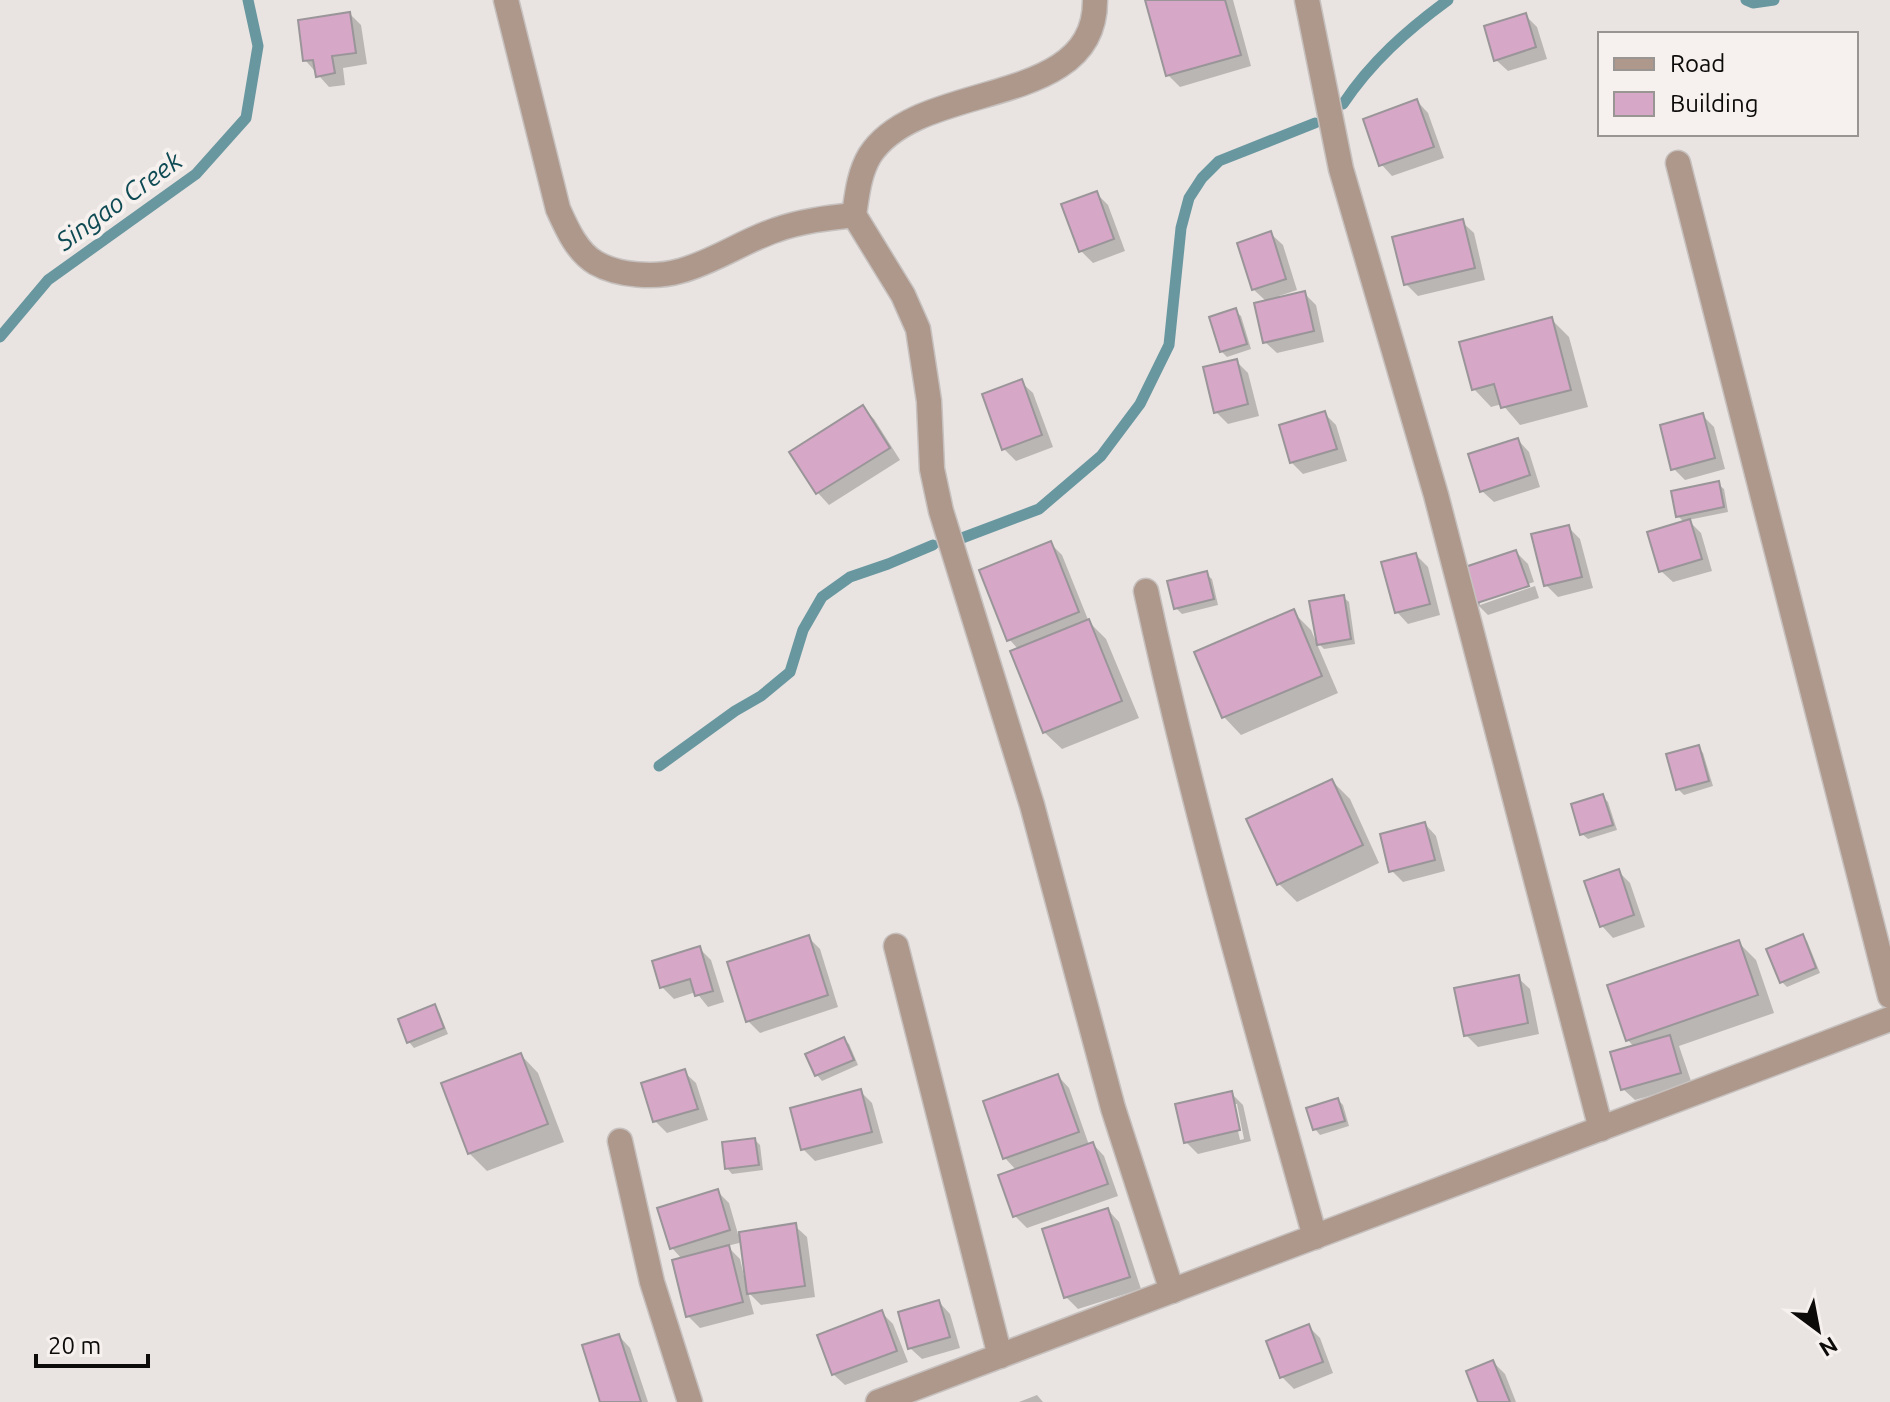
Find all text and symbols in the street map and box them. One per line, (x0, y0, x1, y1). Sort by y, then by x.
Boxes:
legend (1598, 32, 1858, 136)
text: Road (1670, 50, 1725, 77)
text: Building (1670, 90, 1758, 117)
water label: Singao Creek (49, 145, 188, 256)
north arrow (1778, 1290, 1858, 1370)
scale bar (36, 1318, 148, 1368)
text: 20 m (48, 1332, 101, 1359)
text: N (1815, 1332, 1842, 1362)

